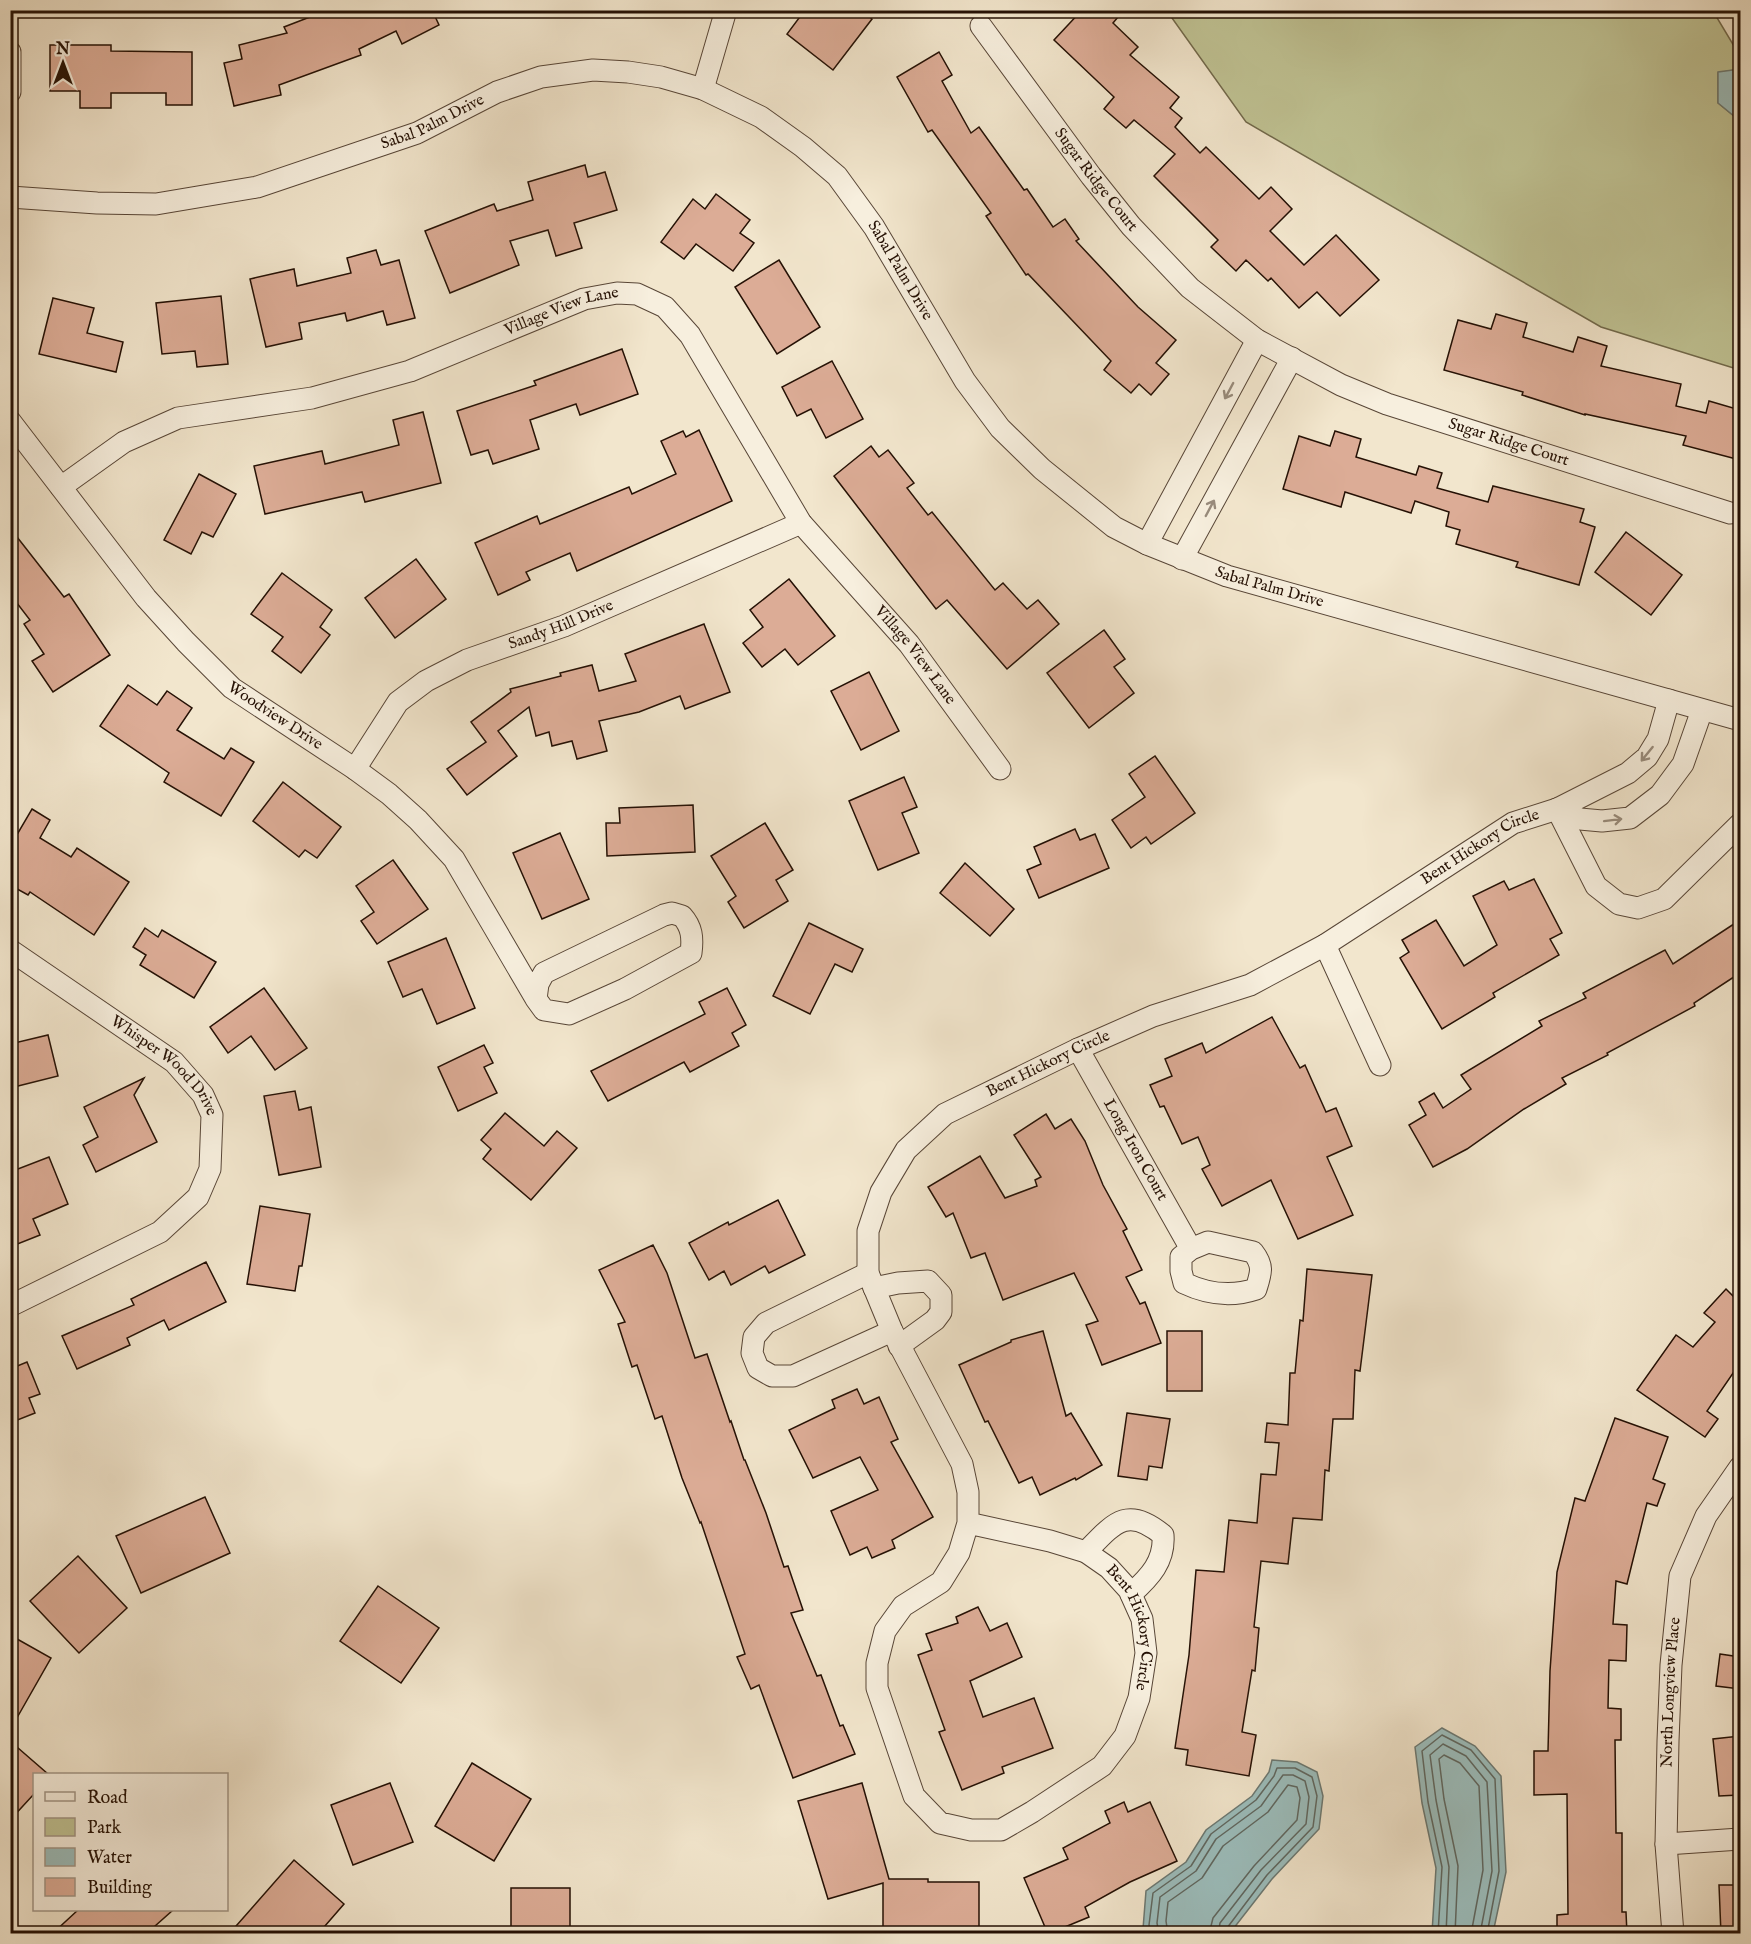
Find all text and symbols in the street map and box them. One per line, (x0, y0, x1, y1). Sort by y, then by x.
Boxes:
north arrow (33, 33, 93, 93)
text: N (55, 40, 70, 60)
street label: Sabal Palm Drive (378, 90, 488, 154)
street label: Sugar Ridge Court (1049, 124, 1142, 237)
street label: Sabal Palm Drive (863, 217, 937, 324)
street label: Village View Lane (501, 283, 620, 341)
one-way arrow (1223, 382, 1234, 400)
street label: Sugar Ridge Court (1446, 414, 1572, 471)
one-way arrow (1205, 500, 1217, 517)
street label: Sabal Palm Drive (1212, 562, 1326, 613)
street label: Sandy Hill Drive (506, 596, 617, 655)
street label: Village View Lane (869, 601, 960, 709)
street label: Woodview Drive (223, 678, 326, 755)
one-way arrow (1641, 746, 1654, 762)
street label: Bent Hickory Circle (1417, 805, 1542, 890)
one-way arrow (1603, 814, 1623, 825)
street label: Whisper Wood Drive (106, 1011, 221, 1119)
street label: Bent Hickory Circle (983, 1026, 1113, 1102)
street label: Long Iron Court (1098, 1096, 1172, 1205)
street label: Bent Hickory Circle (1101, 1561, 1156, 1692)
street label: North Longview Place (1657, 1616, 1686, 1768)
legend (33, 1773, 228, 1911)
text: Road (87, 1787, 128, 1810)
text: Park (87, 1817, 122, 1840)
text: Water (87, 1847, 132, 1870)
text: Building (87, 1877, 152, 1900)

